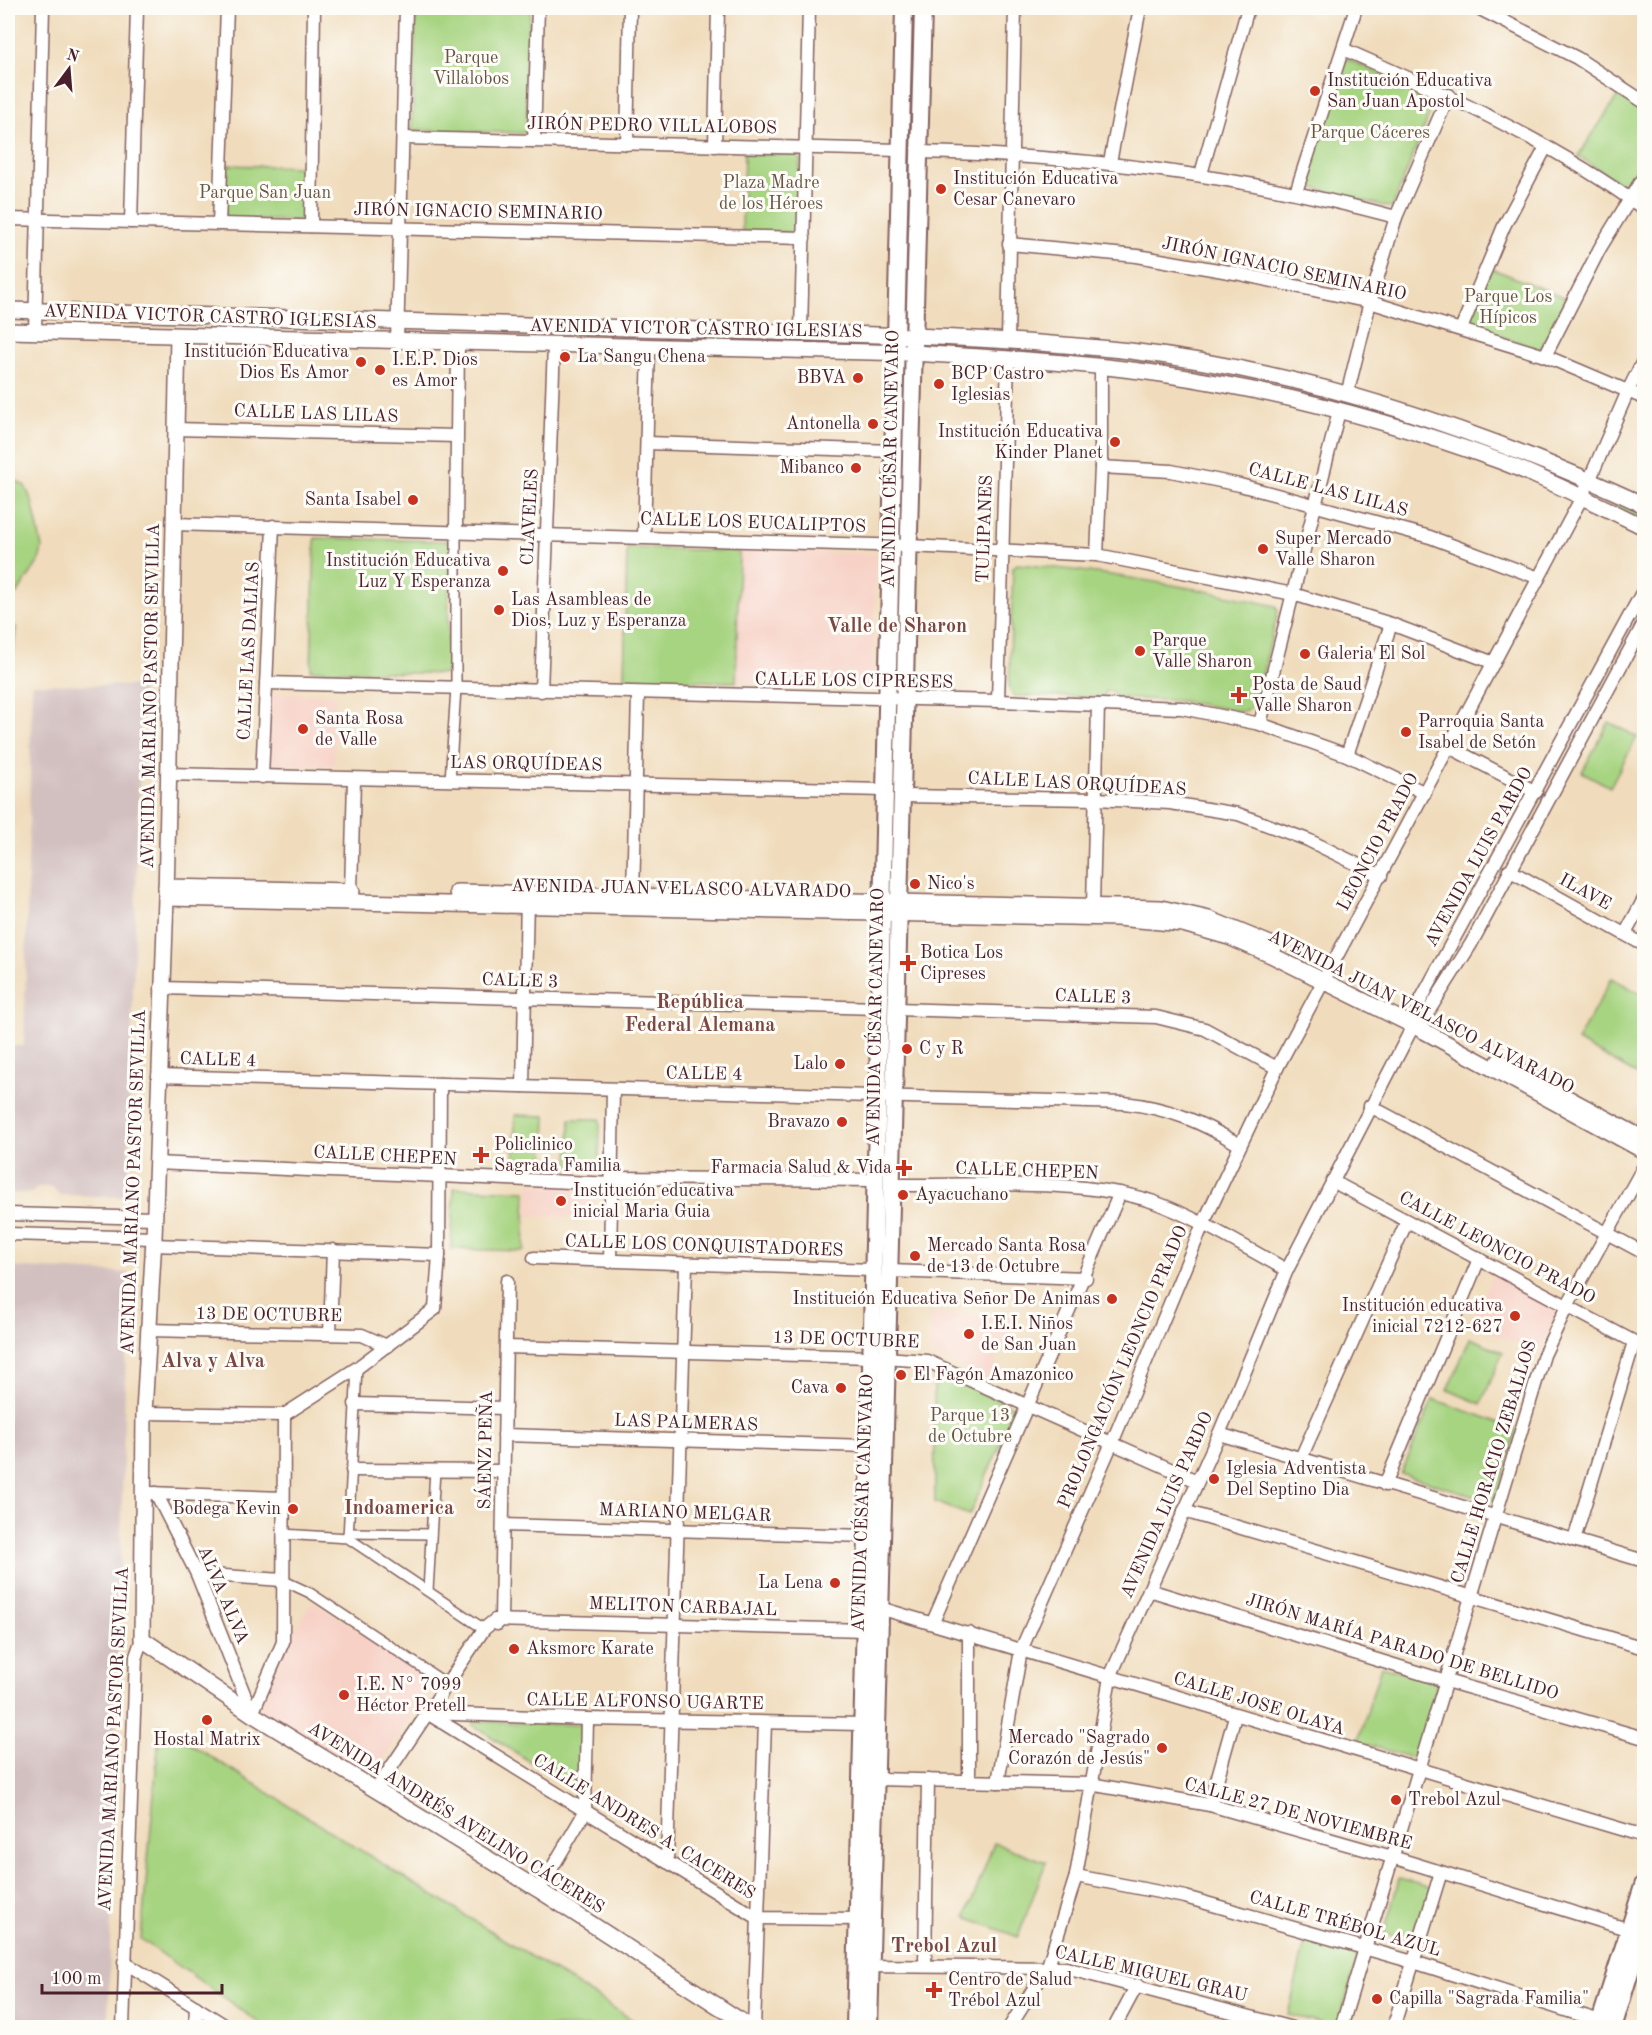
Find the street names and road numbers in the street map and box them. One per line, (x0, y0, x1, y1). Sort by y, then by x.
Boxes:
street label: JIRÓN PEDRO VILLALOBOS (527, 110, 777, 137)
street label: JIRÓN IGNACIO SEMINARIO (353, 196, 603, 223)
street label: JIRÓN IGNACIO SEMINARIO (1160, 229, 1409, 304)
street label: AVENIDA VICTOR CASTRO IGLESIAS (43, 302, 377, 332)
street label: AVENIDA VICTOR CASTRO IGLESIAS (529, 317, 863, 341)
street label: AVENIDA CÉSAR CANEVARO (876, 330, 902, 588)
street label: CALLE LAS LILAS (233, 402, 399, 426)
street label: CALLE LAS LILAS (1246, 460, 1410, 520)
street label: CLAVELES (518, 468, 542, 566)
street label: TULIPANES (974, 475, 996, 583)
street label: CALLE LOS EUCALIPTOS (640, 510, 866, 536)
street label: AVENIDA MARIANO PASTOR SEVILLA (139, 523, 163, 869)
street label: CALLE LAS DALIAS (235, 561, 263, 741)
street label: CALLE LOS CIPRESES (754, 670, 954, 692)
street label: LAS ORQUÍDEAS (450, 750, 603, 774)
street label: AVENIDA LUIS PARDO (1422, 764, 1536, 950)
street label: CALLE LAS ORQUÍDEAS (967, 765, 1187, 799)
street label: LEONCIO PRADO (1334, 770, 1422, 914)
street label: ILAVE (1556, 870, 1614, 914)
street label: AVENIDA JUAN VELASCO ALVARADO (511, 877, 851, 901)
street label: AVENIDA CÉSAR CANEVARO (861, 888, 887, 1146)
street label: AVENIDA JUAN VELASCO ALVARADO (1265, 927, 1577, 1097)
street label: CALLE 3 (481, 971, 559, 991)
street label: CALLE 3 (1054, 987, 1132, 1007)
street label: AVENIDA MARIANO PASTOR SEVILLA (119, 1009, 149, 1355)
street label: CALLE 4 (179, 1050, 257, 1070)
street label: CALLE 4 (665, 1064, 743, 1084)
street label: CALLE CHEPEN (313, 1143, 457, 1169)
street label: CALLE CHEPEN (955, 1159, 1099, 1183)
street label: CALLE LEONCIO PRADO (1396, 1188, 1598, 1308)
street label: PROLONGACIÓN LEONCIO PRADO (1050, 1221, 1191, 1511)
street label: CALLE LOS CONQUISTADORES (564, 1232, 844, 1260)
street label: 13 DE OCTUBRE (196, 1305, 342, 1325)
street label: 13 DE OCTUBRE (772, 1328, 920, 1352)
street label: CALLE HORACIO ZEBALLOS (1448, 1338, 1540, 1586)
street label: AVENIDA CÉSAR CANEVARO (845, 1373, 877, 1632)
street label: SÁENZ PEÑA (471, 1390, 496, 1510)
street label: AVENIDA LUIS PARDO (1118, 1409, 1216, 1601)
street label: LAS PALMERAS (614, 1411, 758, 1435)
street label: MARIANO MELGAR (598, 1501, 772, 1525)
street label: ALVA ALVA (194, 1543, 252, 1647)
street label: AVENIDA MARIANO PASTOR SEVILLA (96, 1566, 132, 1912)
street label: JIRÓN MARÍA PARADO DE BELLIDO (1243, 1586, 1562, 1703)
street label: MELITON CARBAJAL (588, 1595, 778, 1619)
street label: CALLE JOSE OLAYA (1171, 1669, 1347, 1739)
street label: CALLE ALFONSO UGARTE (526, 1691, 764, 1713)
street label: AVENIDA ANDRÉS AVELINO CÁCERES (305, 1715, 609, 1917)
street label: CALLE ANDRES A. CACERES (530, 1751, 758, 1903)
street label: CALLE 27 DE NOVIEMBRE (1182, 1775, 1414, 1853)
street label: CALLE TRÉBOL AZUL (1247, 1884, 1444, 1960)
street label: CALLE MIGUEL GRAU (1053, 1943, 1249, 2005)

